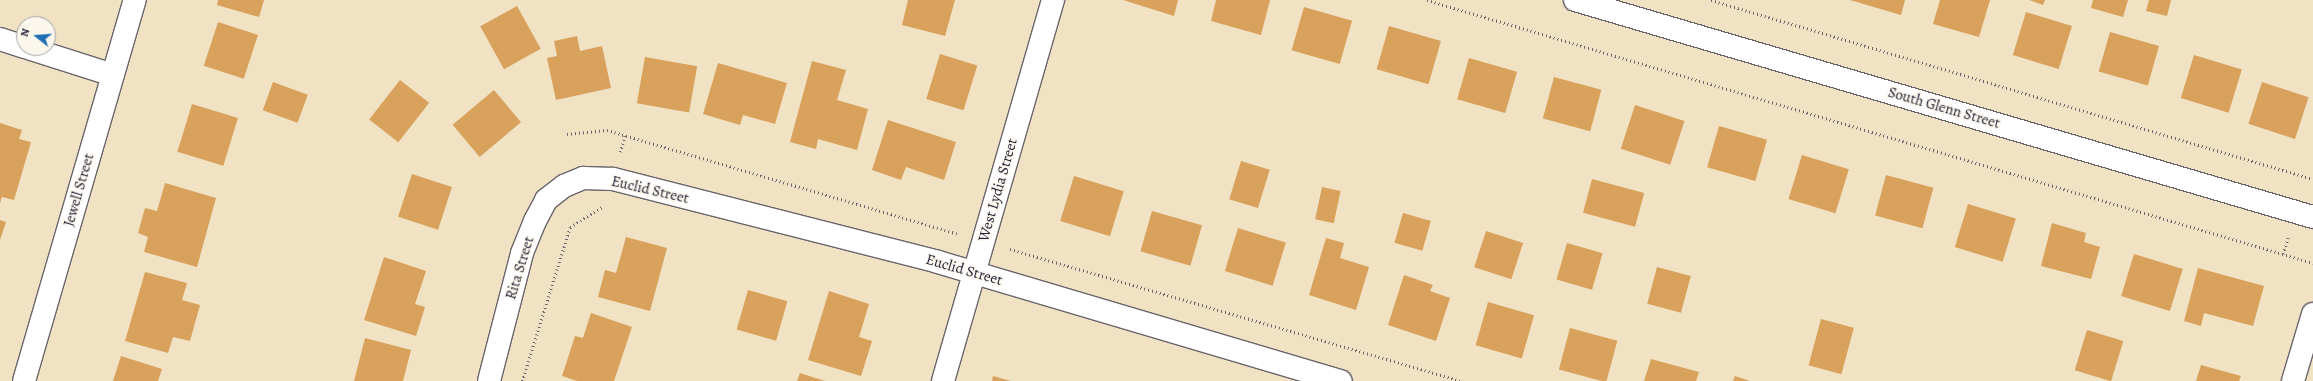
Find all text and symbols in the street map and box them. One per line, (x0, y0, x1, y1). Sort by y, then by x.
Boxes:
north arrow (16, 16, 56, 56)
text: N (17, 27, 33, 39)
street label: South Glenn Street (1886, 83, 2002, 133)
street label: West Lydia Street (975, 136, 1021, 244)
street label: Jewell Street (60, 151, 98, 229)
street label: Euclid Street (610, 172, 690, 208)
street label: Rita Street (502, 234, 538, 302)
street label: Euclid Street (924, 250, 1004, 290)

